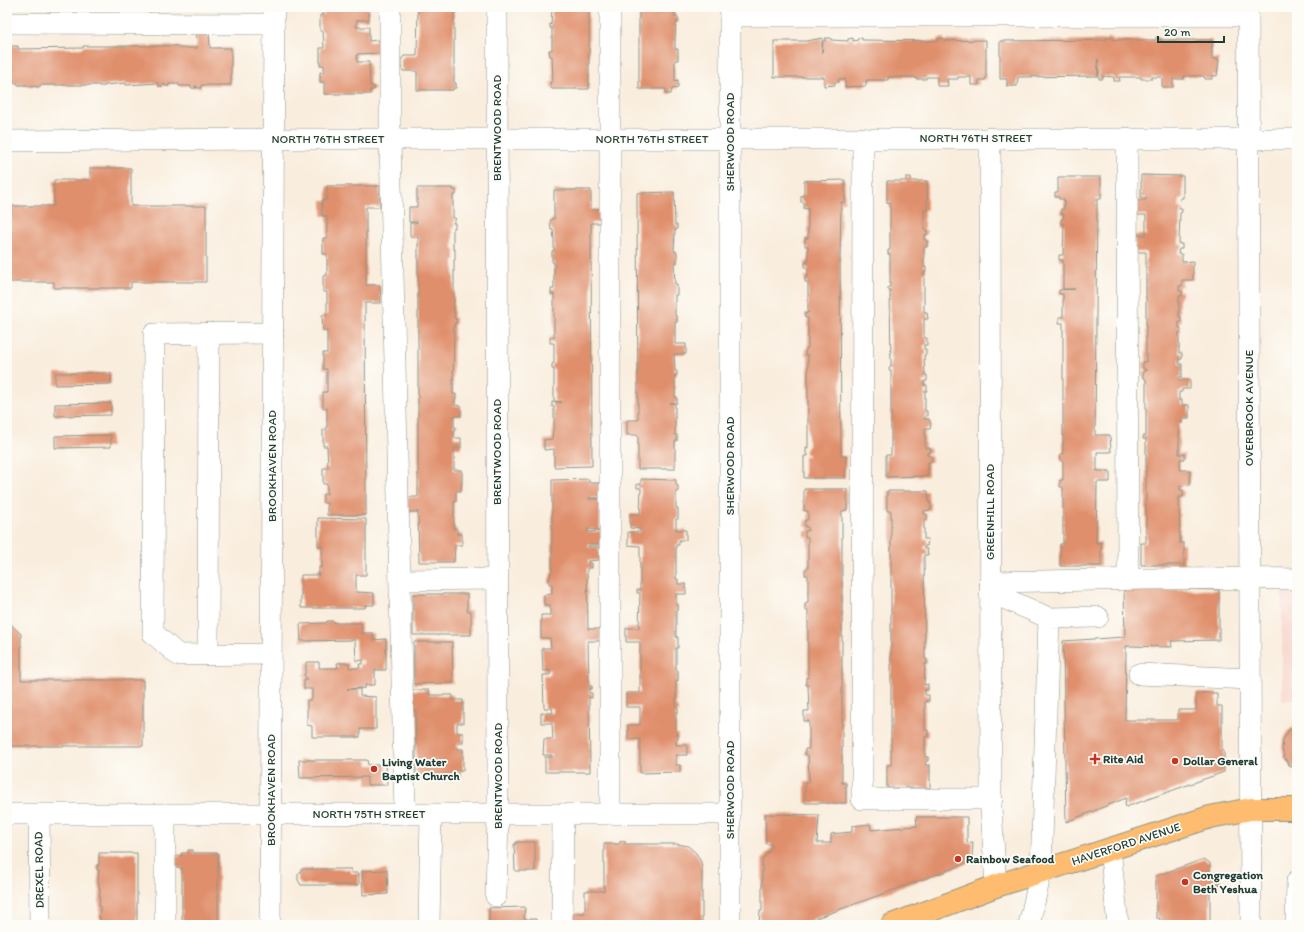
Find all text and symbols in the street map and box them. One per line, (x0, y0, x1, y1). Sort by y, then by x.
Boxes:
scale bar (1158, 18, 1224, 44)
text: 20 m (1164, 25, 1191, 39)
street label: BRENTWOOD ROAD (490, 75, 504, 181)
street label: SHERWOOD ROAD (723, 93, 737, 191)
street label: NORTH 76TH STREET (920, 131, 1033, 145)
street label: NORTH 76TH STREET (272, 132, 385, 146)
street label: NORTH 76TH STREET (596, 132, 709, 146)
street label: OVERBROOK AVENUE (1242, 349, 1256, 466)
street label: BRENTWOOD ROAD (490, 399, 504, 505)
street label: BROOKHAVEN ROAD (265, 410, 279, 522)
street label: SHERWOOD ROAD (723, 417, 737, 515)
street label: GREENHILL ROAD (983, 464, 997, 560)
street label: BRENTWOOD ROAD (491, 723, 505, 829)
street label: BROOKHAVEN ROAD (264, 734, 278, 846)
street label: SHERWOOD ROAD (723, 741, 737, 839)
place label: Rite Aid (1103, 752, 1144, 766)
marker: Rite Aid (1090, 754, 1100, 764)
place label: Dollar General (1183, 754, 1258, 768)
place label: Living Water Baptist Church (382, 755, 460, 784)
marker: Dollar General (1170, 756, 1180, 766)
marker: Living Water Baptist Church (369, 764, 379, 774)
street label: NORTH 75TH STREET (313, 807, 426, 821)
street label: HAVERFORD AVENUE (1070, 820, 1183, 868)
street label: DREXEL ROAD (31, 831, 47, 909)
place label: Rainbow Seafood (966, 852, 1055, 866)
marker: Rainbow Seafood (953, 854, 963, 864)
place label: Congregation Beth Yeshua (1193, 868, 1263, 896)
marker: Congregation Beth Yeshua (1180, 877, 1190, 887)

